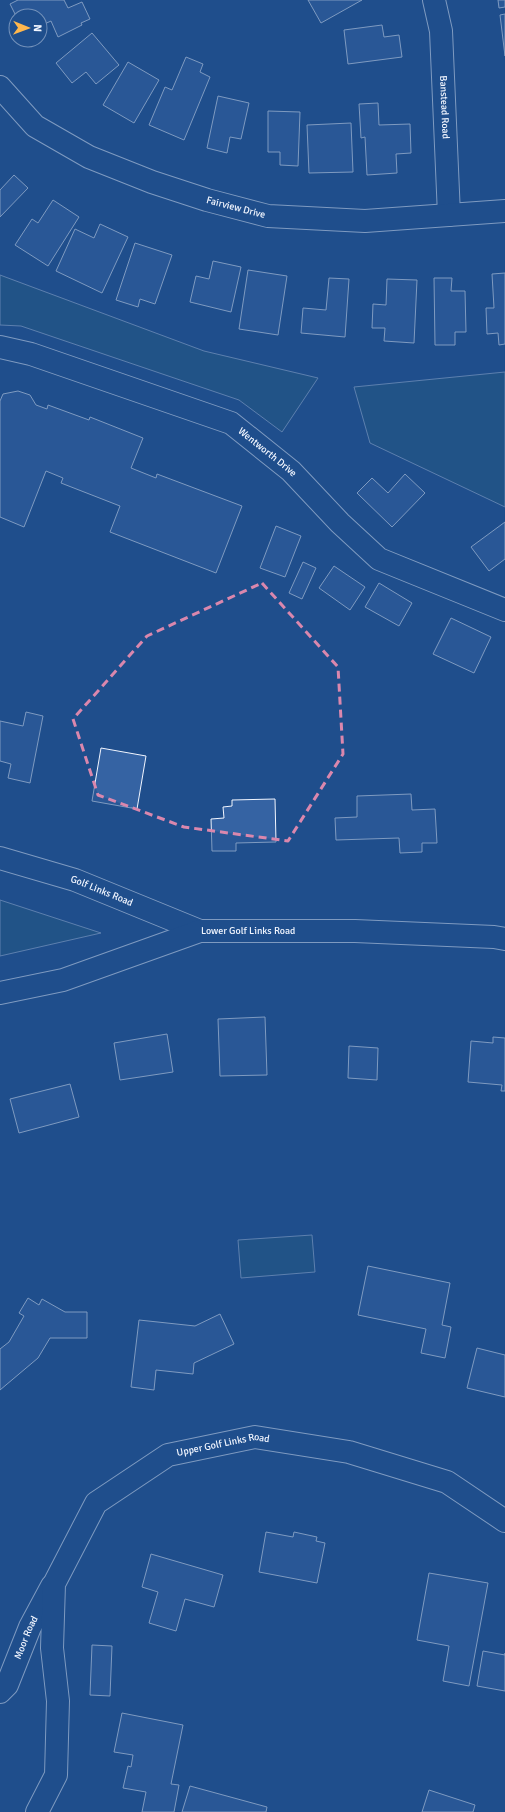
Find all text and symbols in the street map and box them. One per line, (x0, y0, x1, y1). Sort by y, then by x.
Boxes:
north arrow (8, 8, 48, 48)
text: N (31, 24, 44, 32)
street label: Banstead Road (437, 75, 452, 139)
street label: Fairview Drive (205, 194, 267, 221)
street label: Wentworth Drive (236, 425, 299, 479)
street label: Golf Links Road (69, 873, 135, 909)
street label: Lower Golf Links Road (201, 925, 295, 937)
street label: Upper Golf Links Road (176, 1431, 270, 1459)
street label: Moor Road (12, 1614, 41, 1661)

